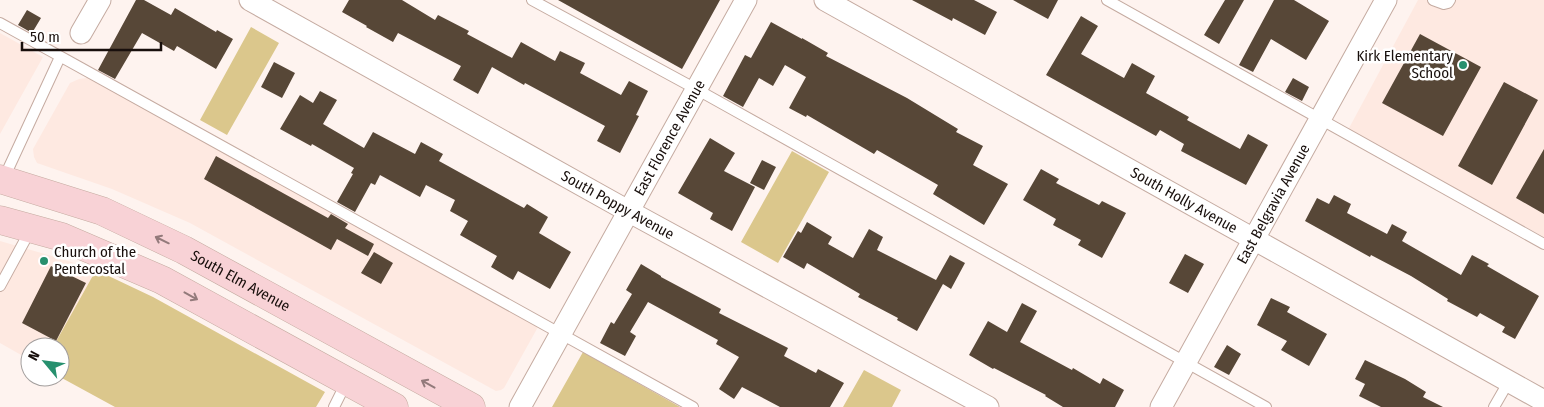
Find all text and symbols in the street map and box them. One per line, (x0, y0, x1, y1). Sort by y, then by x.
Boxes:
scale bar (22, 20, 161, 52)
text: 50 m (30, 28, 60, 46)
place label: Kirk Elementary School (1356, 47, 1453, 82)
marker: Kirk Elementary School (1457, 59, 1469, 71)
street label: East Florence Avenue (630, 77, 709, 199)
street label: East Belgravia Avenue (1233, 141, 1314, 267)
street label: South Holly Avenue (1127, 163, 1241, 237)
street label: South Poppy Avenue (558, 167, 677, 243)
one-way arrow (155, 234, 170, 244)
place label: Church of the Pentecostal (54, 243, 136, 278)
street label: South Elm Avenue (188, 246, 293, 315)
marker: Church of the Pentecostal (38, 255, 50, 267)
one-way arrow (183, 291, 198, 301)
north arrow (20, 337, 70, 387)
text: N (25, 348, 44, 364)
one-way arrow (421, 378, 436, 388)

